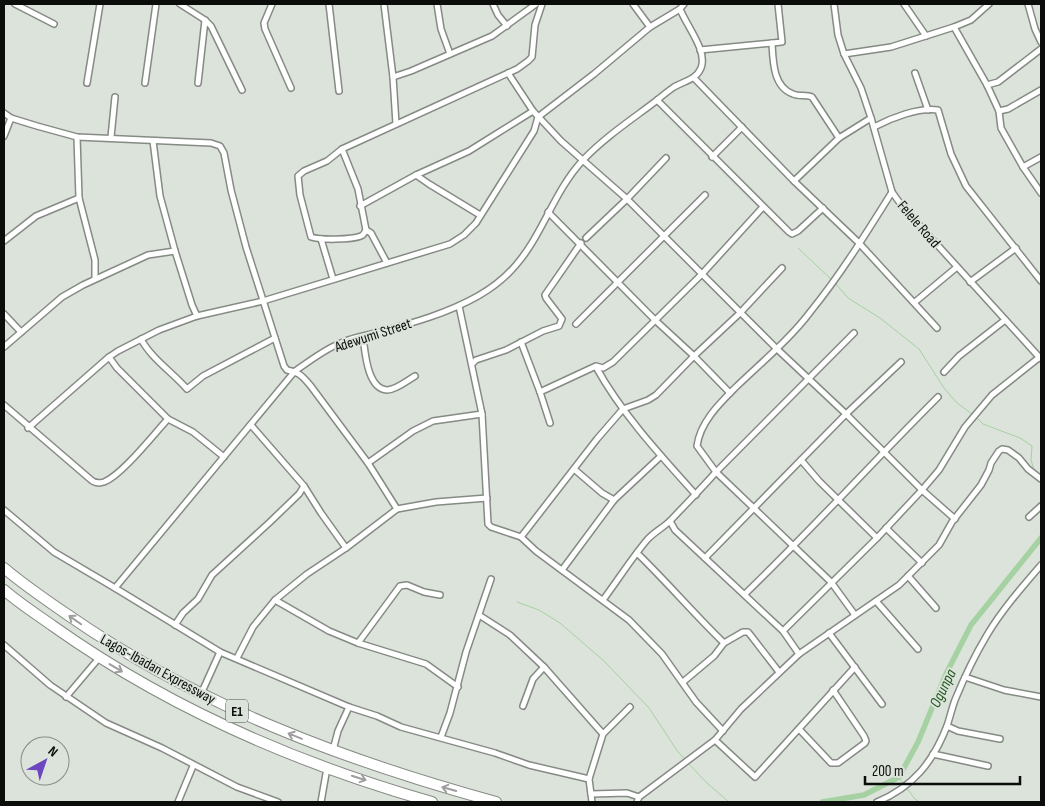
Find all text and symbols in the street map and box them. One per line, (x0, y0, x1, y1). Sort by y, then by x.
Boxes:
street label: Felele Road (893, 197, 944, 252)
street label: Adewumi Street (331, 314, 414, 357)
one-way arrow (68, 615, 82, 625)
street label: Lagos-Ibadan Expressway (97, 630, 219, 709)
one-way arrow (108, 663, 122, 673)
water label: Ogunpa (926, 666, 961, 711)
road number: E1 (226, 699, 248, 722)
one-way arrow (288, 731, 303, 740)
north arrow (20, 736, 70, 786)
text: N (45, 743, 61, 760)
scale bar (865, 754, 1020, 786)
text: 200 m (872, 762, 904, 781)
one-way arrow (350, 774, 366, 784)
one-way arrow (441, 784, 457, 794)

